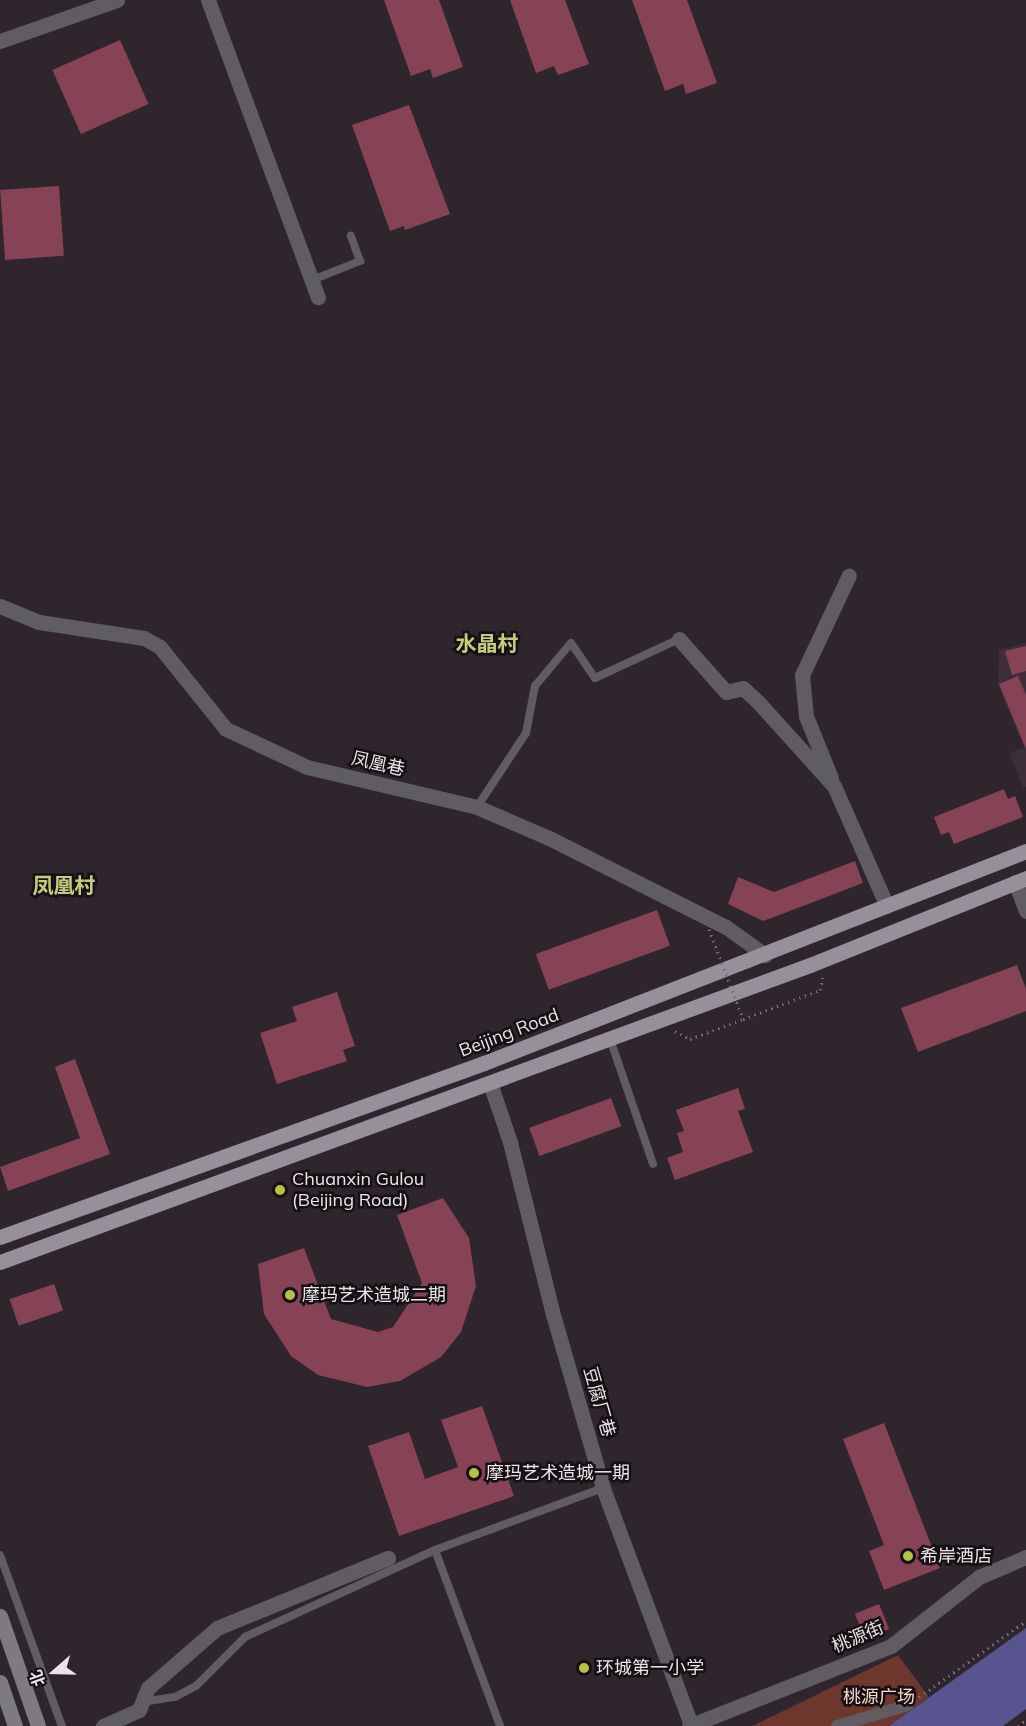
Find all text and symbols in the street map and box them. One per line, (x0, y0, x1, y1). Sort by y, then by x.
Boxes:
district label: 水晶村 (456, 630, 518, 656)
street label: 凤凰巷 (349, 747, 407, 781)
district label: 凤凰村 (33, 872, 95, 898)
street label: Beijing Road (456, 1004, 562, 1062)
place label: Chuanxin Gulou (Beijing Road) (292, 1169, 424, 1212)
marker: Chuanxin Gulou (Beijing Road) (273, 1183, 287, 1197)
place label: 摩玛艺术造城二期 (302, 1284, 446, 1306)
marker: 摩玛艺术造城二期 (283, 1288, 297, 1302)
street label: 豆腐厂巷 (579, 1364, 619, 1440)
place label: 摩玛艺术造城一期 (486, 1462, 630, 1484)
marker: 摩玛艺术造城一期 (467, 1466, 481, 1480)
place label: 希岸酒店 (920, 1545, 992, 1567)
marker: 希岸酒店 (901, 1549, 915, 1563)
street label: 桃源街 (829, 1617, 887, 1657)
north arrow (24, 1642, 84, 1702)
place label: 环城第一小学 (596, 1657, 704, 1679)
marker: 环城第一小学 (577, 1661, 591, 1675)
text: 北 (25, 1667, 49, 1689)
park label: 桃源广场 (843, 1686, 915, 1708)

